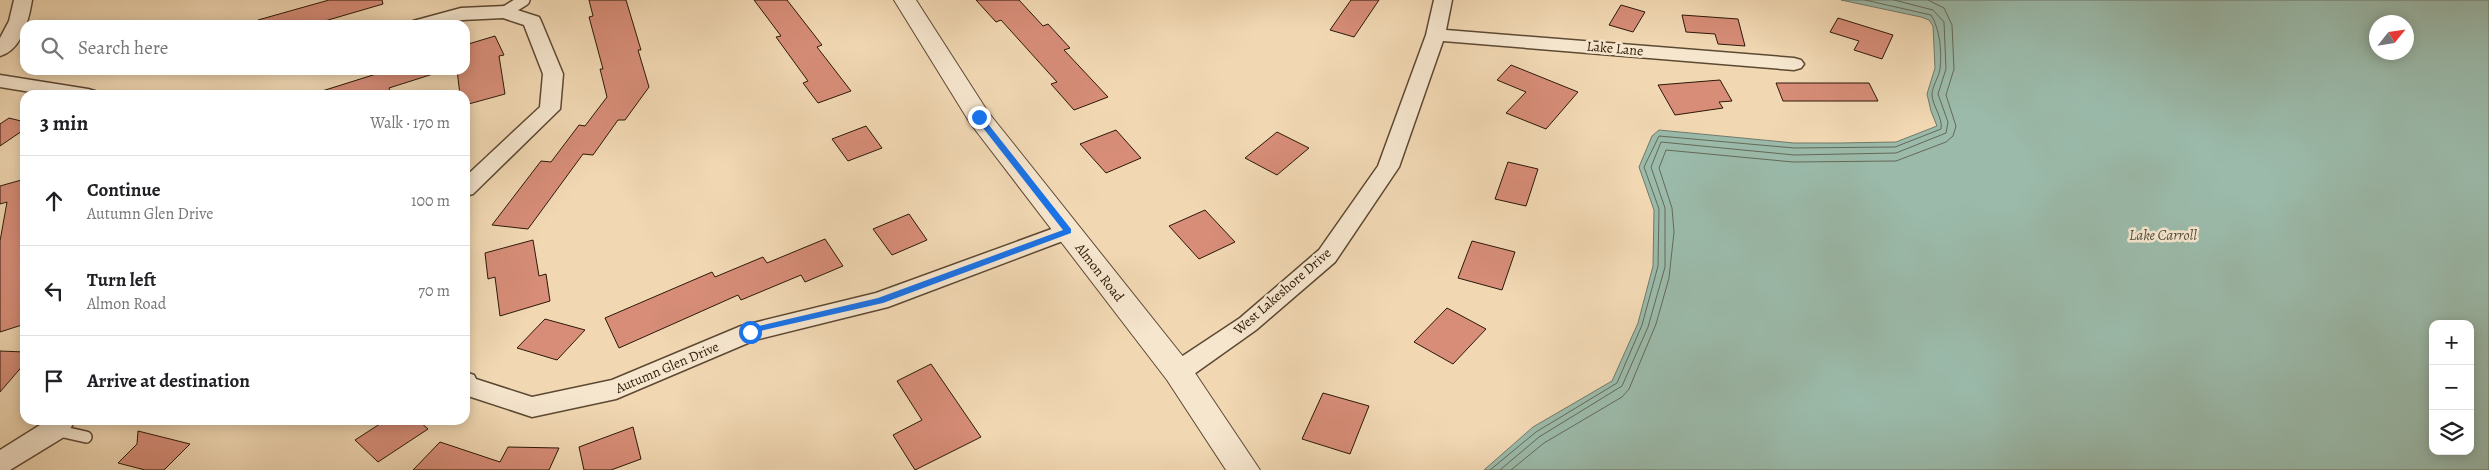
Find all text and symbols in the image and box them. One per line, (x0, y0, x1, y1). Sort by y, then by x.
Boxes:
north arrow (2369, 15, 2414, 60)
search box (20, 20, 470, 75)
icon: search (38, 34, 66, 62)
text: Search here (78, 35, 168, 61)
street label: Lake Lane (1586, 37, 1644, 60)
route end (968, 106, 991, 129)
text: 3 min (40, 109, 88, 137)
text: Walk · 170 m (370, 112, 450, 134)
text: Continue (87, 177, 161, 203)
icon: ahead (40, 187, 68, 215)
text: 100 m (411, 190, 450, 212)
text: Autumn Glen Drive (87, 203, 213, 225)
water label: Lake Carroll (2129, 225, 2197, 245)
street label: Almon Road (1070, 238, 1129, 306)
street label: West Lakeshore Drive (1229, 244, 1335, 340)
text: Turn left (87, 267, 156, 293)
icon: left (40, 277, 68, 305)
text: 70 m (418, 280, 450, 302)
text: Almon Road (87, 293, 166, 315)
map controls (2429, 320, 2474, 455)
button: + (2429, 320, 2474, 365)
route start (739, 321, 762, 344)
street label: Autumn Glen Drive (612, 337, 722, 398)
button: − (2429, 365, 2474, 410)
icon: arrive (40, 367, 68, 395)
text: Arrive at destination (87, 368, 250, 394)
button: layers (2429, 410, 2474, 455)

